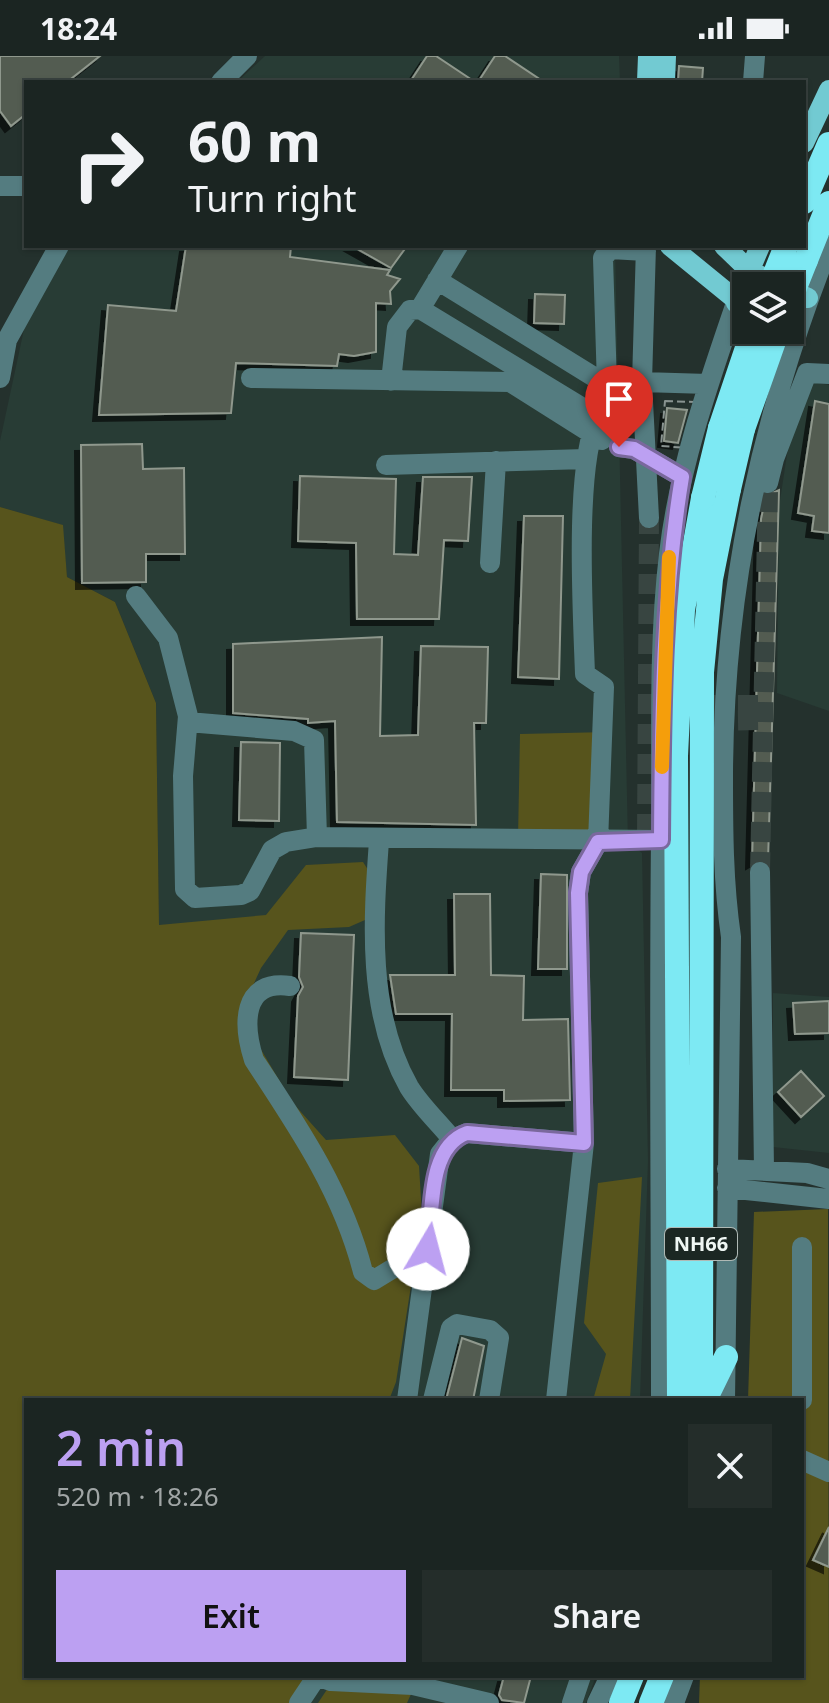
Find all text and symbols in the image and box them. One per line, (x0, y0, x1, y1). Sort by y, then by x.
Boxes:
text: 18:24 (40, 8, 117, 49)
text: 60 m (188, 102, 321, 178)
icon: right (56, 112, 160, 216)
text: Turn right (188, 174, 356, 223)
map controls (732, 272, 804, 344)
button: layers (732, 272, 804, 344)
pin (585, 365, 653, 447)
icon: arrive (597, 377, 641, 421)
position arrow (386, 1207, 470, 1291)
road number: NH66 (665, 1228, 737, 1260)
text: 2 min (56, 1415, 186, 1480)
button: close (688, 1424, 772, 1508)
text: 520 m · 18:26 (56, 1478, 219, 1514)
button: Exit (56, 1570, 406, 1662)
button: Share (422, 1570, 772, 1662)

